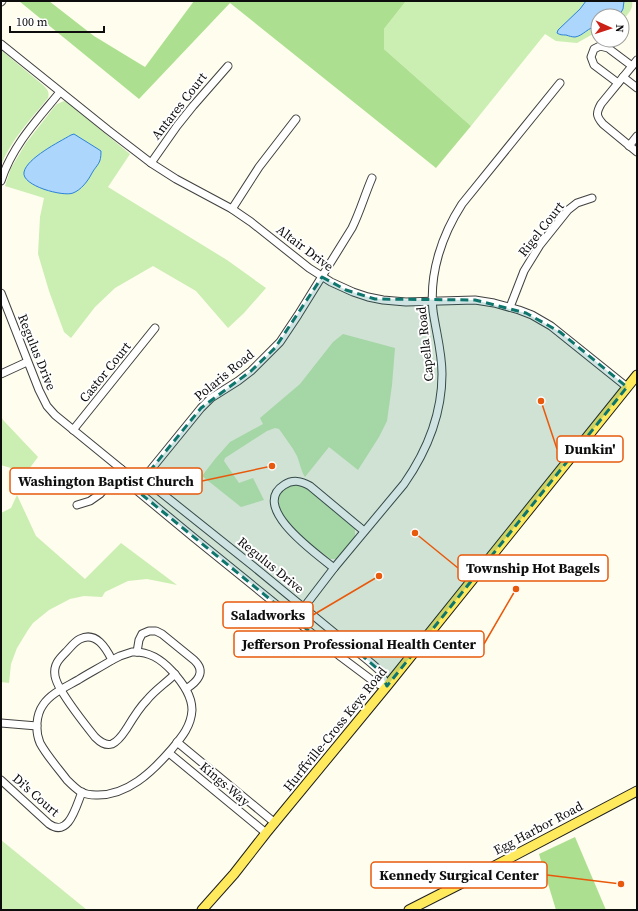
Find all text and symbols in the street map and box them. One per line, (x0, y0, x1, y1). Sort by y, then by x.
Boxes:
scale bar (10, 8, 104, 34)
north arrow (590, 8, 630, 48)
text: 100 m (16, 14, 48, 30)
text: N (612, 24, 627, 33)
street label: Antares Court (147, 68, 211, 143)
street label: Rigel Court (514, 198, 568, 260)
street label: Altair Drive (273, 221, 337, 275)
street label: Capella Road (413, 305, 437, 382)
street label: Regulus Drive (14, 311, 60, 393)
street label: Castor Court (75, 338, 135, 406)
street label: Polaris Road (191, 345, 258, 404)
callout: Dunkin' (557, 436, 623, 462)
text: Dunkin' (565, 439, 615, 459)
callout: Washington Baptist Church (10, 468, 202, 494)
text: Washington Baptist Church (18, 471, 194, 491)
street label: Regulus Drive (234, 533, 308, 597)
callout: Township Hot Bagels (458, 555, 608, 581)
text: Township Hot Bagels (466, 558, 601, 578)
callout: Saladworks (223, 602, 313, 628)
text: Saladworks (231, 605, 306, 625)
callout: Jefferson Professional Health Center (234, 631, 484, 657)
text: Jefferson Professional Health Center (241, 634, 477, 654)
street label: Hurffville-Cross Keys Road (279, 663, 391, 795)
street label: Kings Way (196, 758, 254, 810)
street label: Di's Court (9, 770, 63, 820)
street label: Egg Harbor Road (490, 797, 586, 859)
callout: Kennedy Surgical Center (371, 862, 547, 888)
text: Kennedy Surgical Center (379, 865, 539, 885)

